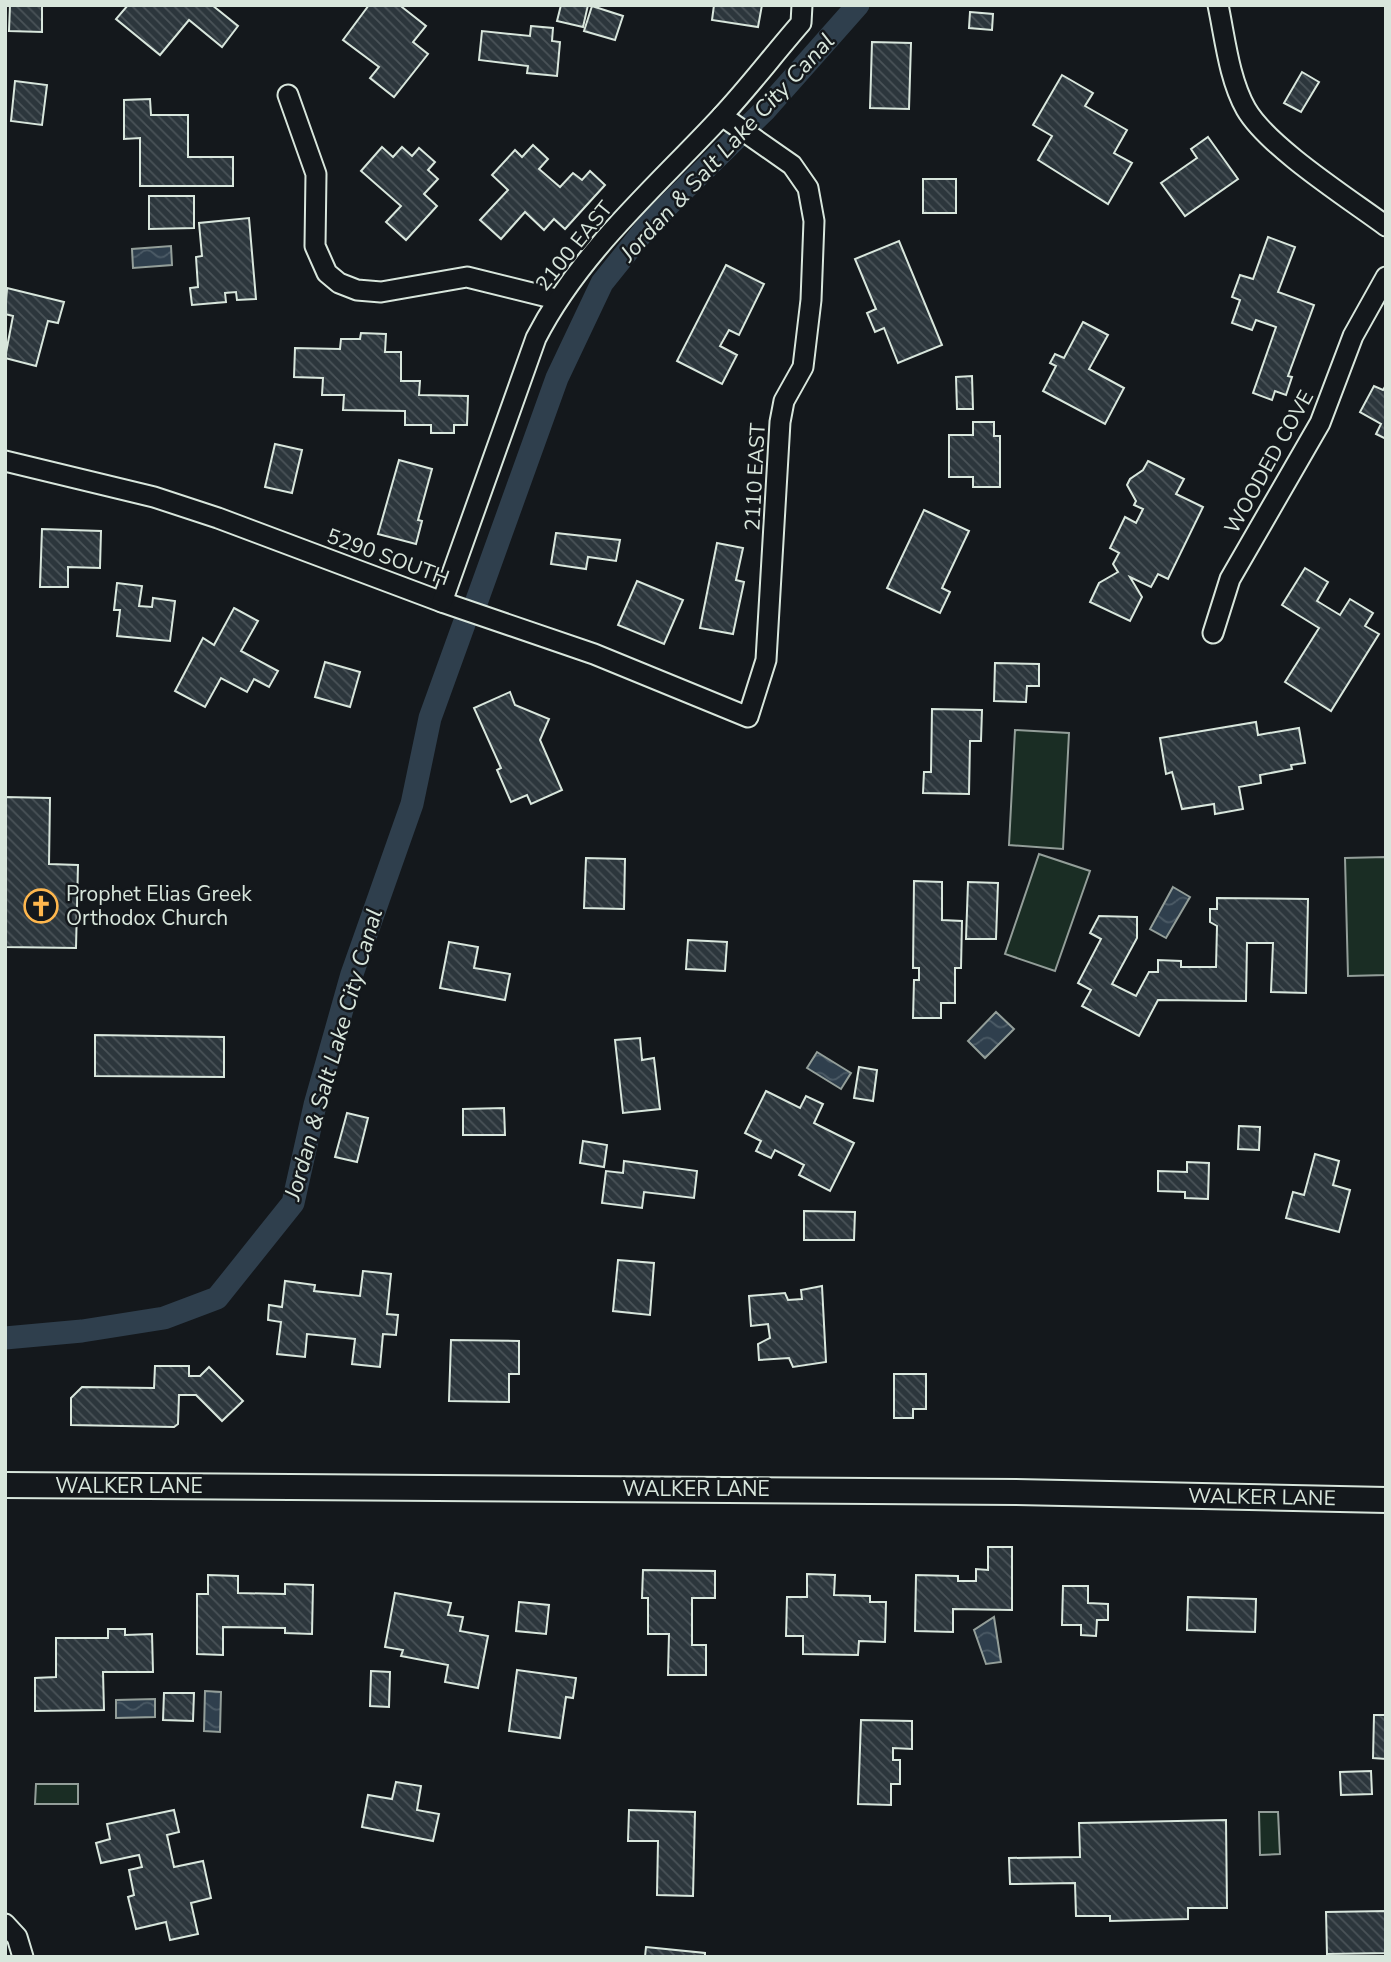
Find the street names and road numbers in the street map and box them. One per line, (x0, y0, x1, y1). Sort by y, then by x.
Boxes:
street label: 2100 EAST (529, 195, 619, 297)
street label: WOODED COVE (1218, 385, 1320, 539)
street label: 2110 EAST (738, 422, 772, 532)
street label: 5290 SOUTH (323, 522, 453, 592)
street label: WALKER LANE (55, 1472, 203, 1500)
street label: WALKER LANE (622, 1475, 770, 1503)
street label: WALKER LANE (1188, 1482, 1336, 1512)

